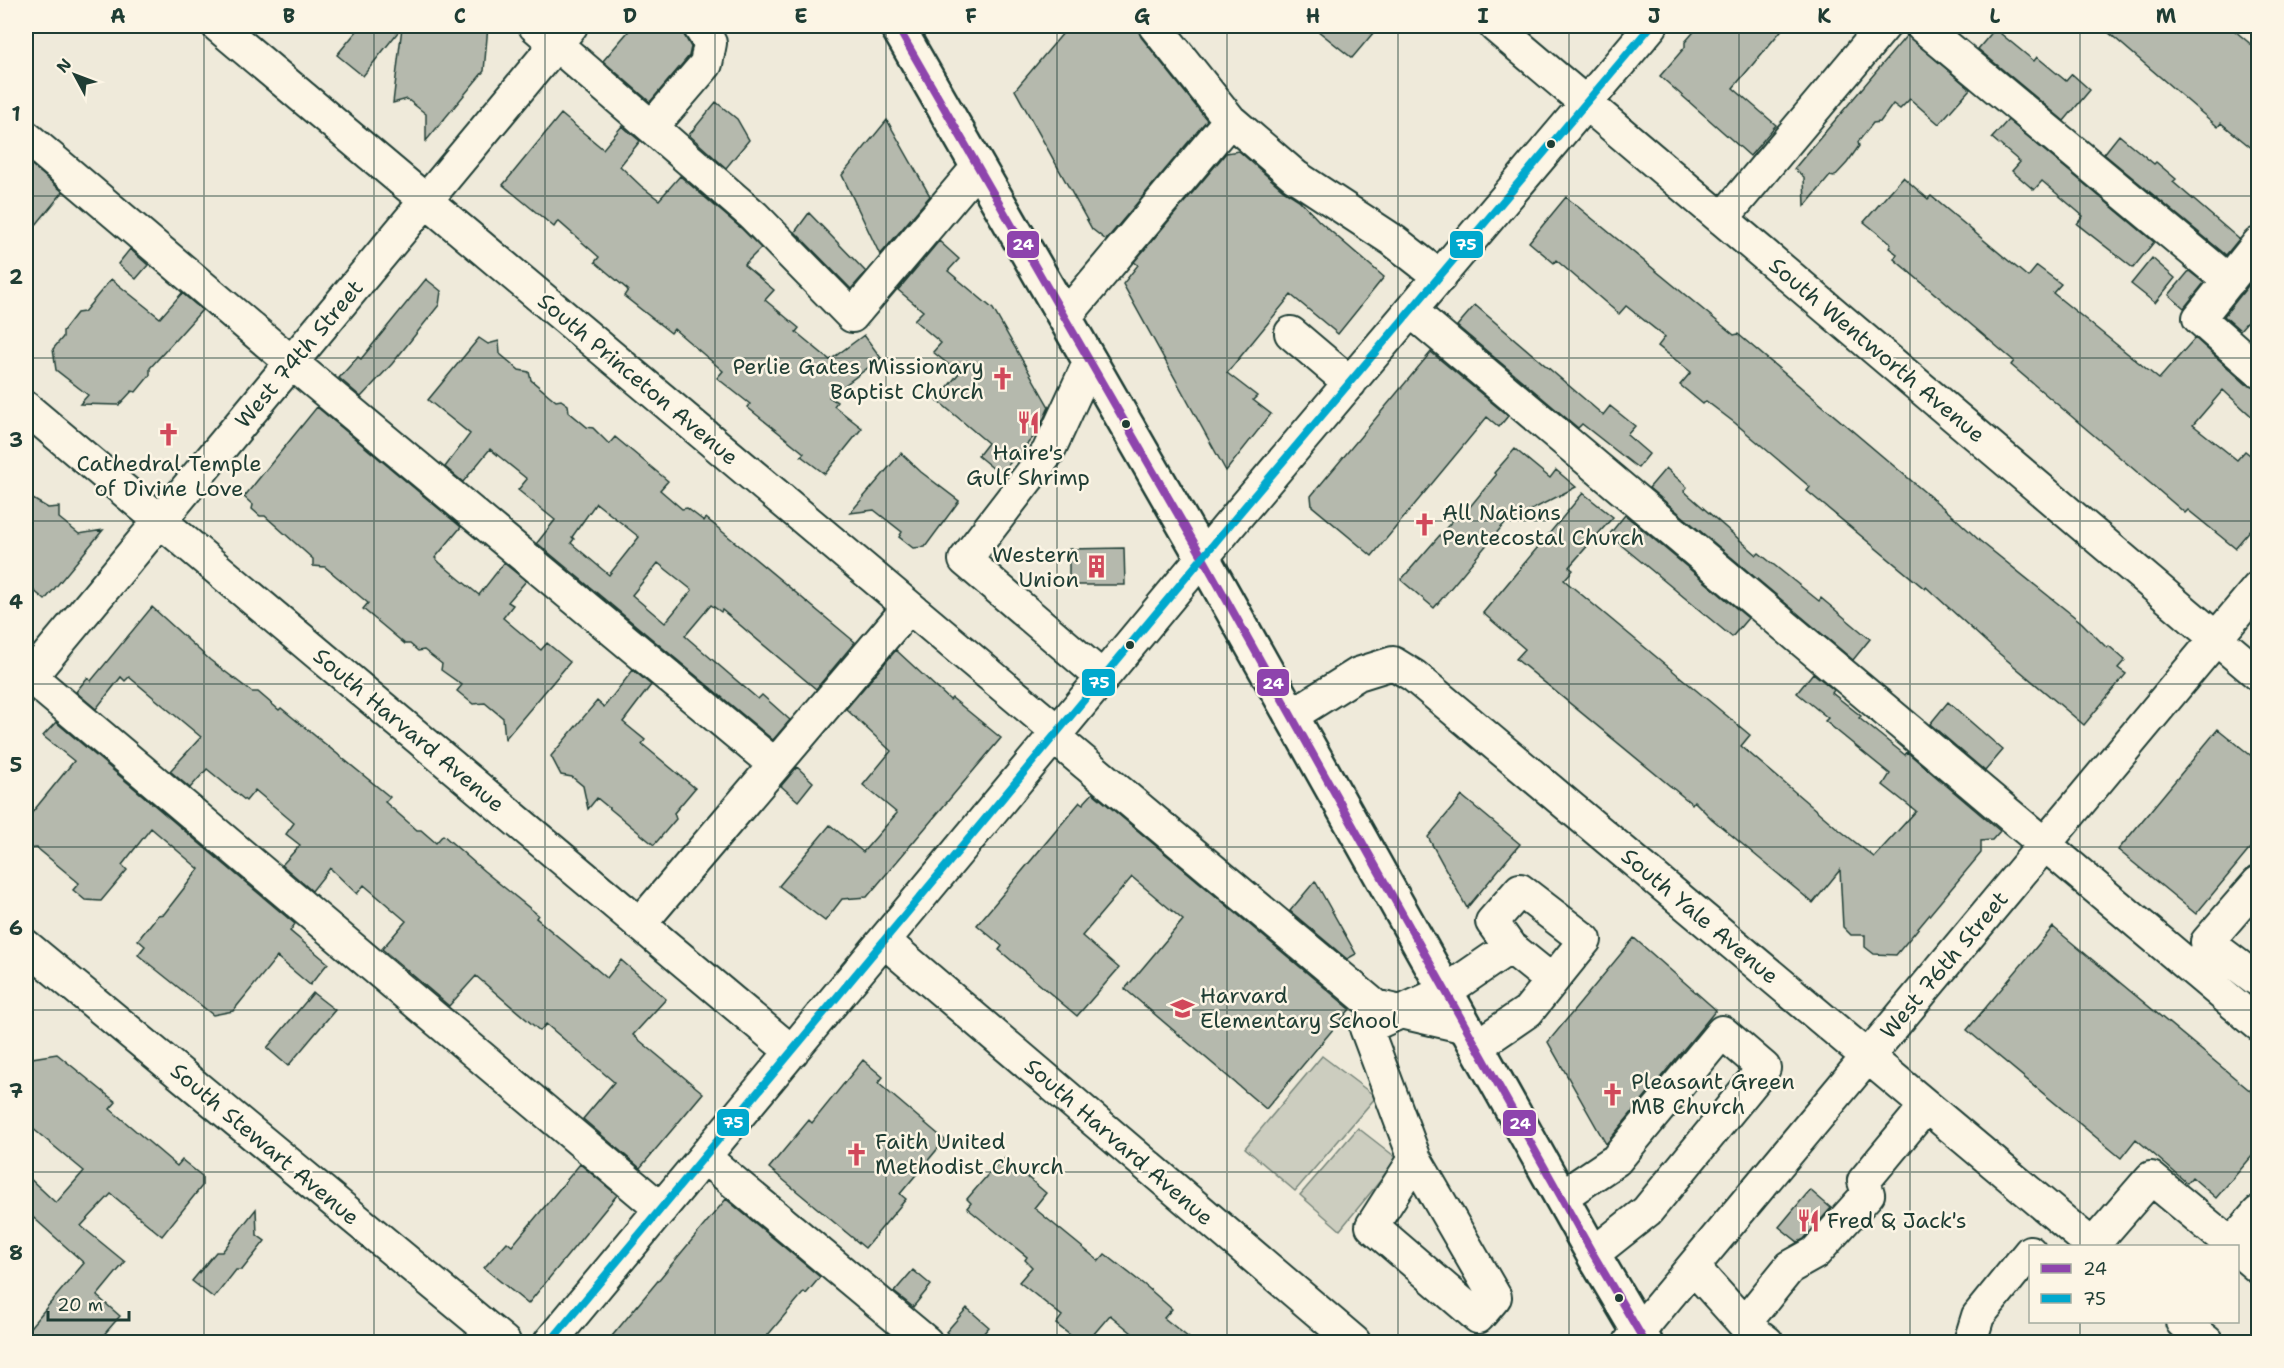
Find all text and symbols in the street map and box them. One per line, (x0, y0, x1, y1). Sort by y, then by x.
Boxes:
text: A (110, 3, 126, 29)
text: B (283, 3, 295, 29)
text: C (454, 3, 466, 29)
text: D (623, 3, 637, 29)
text: E (794, 3, 808, 29)
text: F (965, 3, 977, 29)
text: G (1134, 3, 1150, 29)
text: H (1306, 3, 1320, 29)
text: I (1477, 3, 1489, 29)
text: J (1648, 3, 1661, 29)
text: K (1817, 3, 1831, 29)
text: L (1990, 3, 2001, 29)
text: M (2156, 3, 2177, 29)
north arrow (45, 45, 105, 105)
text: N (52, 54, 76, 77)
text: 1 (11, 101, 21, 127)
unlabelled marker (1545, 138, 1557, 150)
line badge: 24 (1006, 230, 1040, 259)
line badge: 75 (1449, 230, 1484, 259)
text: 24 (1012, 234, 1034, 255)
text: 75 (1456, 234, 1476, 255)
street label: South Wentworth Avenue (1763, 251, 1991, 449)
text: 2 (9, 264, 23, 290)
street label: West 74th Street (228, 274, 370, 434)
street label: South Princeton Avenue (532, 286, 744, 472)
place label: Perlie Gates Missionary Baptist Church (732, 352, 984, 406)
church icon: Perlie Gates Missionary Baptist Church (989, 366, 1015, 392)
restaurant icon: Haire's Gulf Shrimp (1015, 410, 1041, 436)
unlabelled marker (1120, 418, 1132, 430)
church icon: Cathedral Temple of Divine Love (156, 421, 182, 447)
text: 3 (9, 427, 23, 453)
place label: Haire's Gulf Shrimp (966, 438, 1090, 492)
place label: Cathedral Temple of Divine Love (76, 449, 262, 503)
place label: All Nations Pentecostal Church (1442, 498, 1644, 552)
church icon: All Nations Pentecostal Church (1411, 512, 1437, 538)
place label: Western Union (992, 540, 1079, 594)
building icon: Western Union (1084, 554, 1110, 580)
text: 4 (9, 589, 23, 615)
unlabelled marker (1124, 639, 1136, 651)
street label: South Harvard Avenue (307, 641, 511, 819)
line badge: 75 (1081, 668, 1116, 697)
line badge: 24 (1256, 668, 1290, 697)
text: 75 (1089, 672, 1109, 693)
text: 24 (1262, 673, 1284, 694)
text: 5 (10, 752, 22, 778)
street label: South Yale Avenue (1615, 842, 1785, 990)
street label: West 76th Street (1874, 885, 2014, 1045)
text: 6 (9, 915, 23, 941)
place label: Harvard Elementary School (1200, 981, 1398, 1035)
school or university icon: Harvard Elementary School (1169, 995, 1195, 1021)
street label: South Harvard Avenue (1018, 1052, 1220, 1232)
street label: South Stewart Avenue (164, 1056, 366, 1232)
place label: Pleasant Green MB Church (1631, 1067, 1795, 1121)
text: 7 (9, 1078, 23, 1104)
church icon: Pleasant Green MB Church (1600, 1081, 1626, 1107)
line badge: 75 (716, 1108, 750, 1137)
line badge: 24 (1502, 1109, 1537, 1137)
text: 75 (723, 1112, 743, 1133)
text: 24 (1509, 1113, 1531, 1134)
place label: Faith United Methodist Church (875, 1127, 1064, 1181)
church icon: Faith United Methodist Church (844, 1141, 870, 1167)
place label: Fred & Jack's (1827, 1206, 1967, 1235)
restaurant icon: Fred & Jack's (1796, 1207, 1822, 1233)
text: 8 (9, 1240, 23, 1266)
legend (2029, 1245, 2239, 1323)
text: 24 (2083, 1257, 2107, 1281)
scale bar (48, 1284, 129, 1322)
text: 75 (2083, 1287, 2106, 1311)
unlabelled marker (1613, 1292, 1625, 1304)
text: 20 m (57, 1293, 103, 1317)

